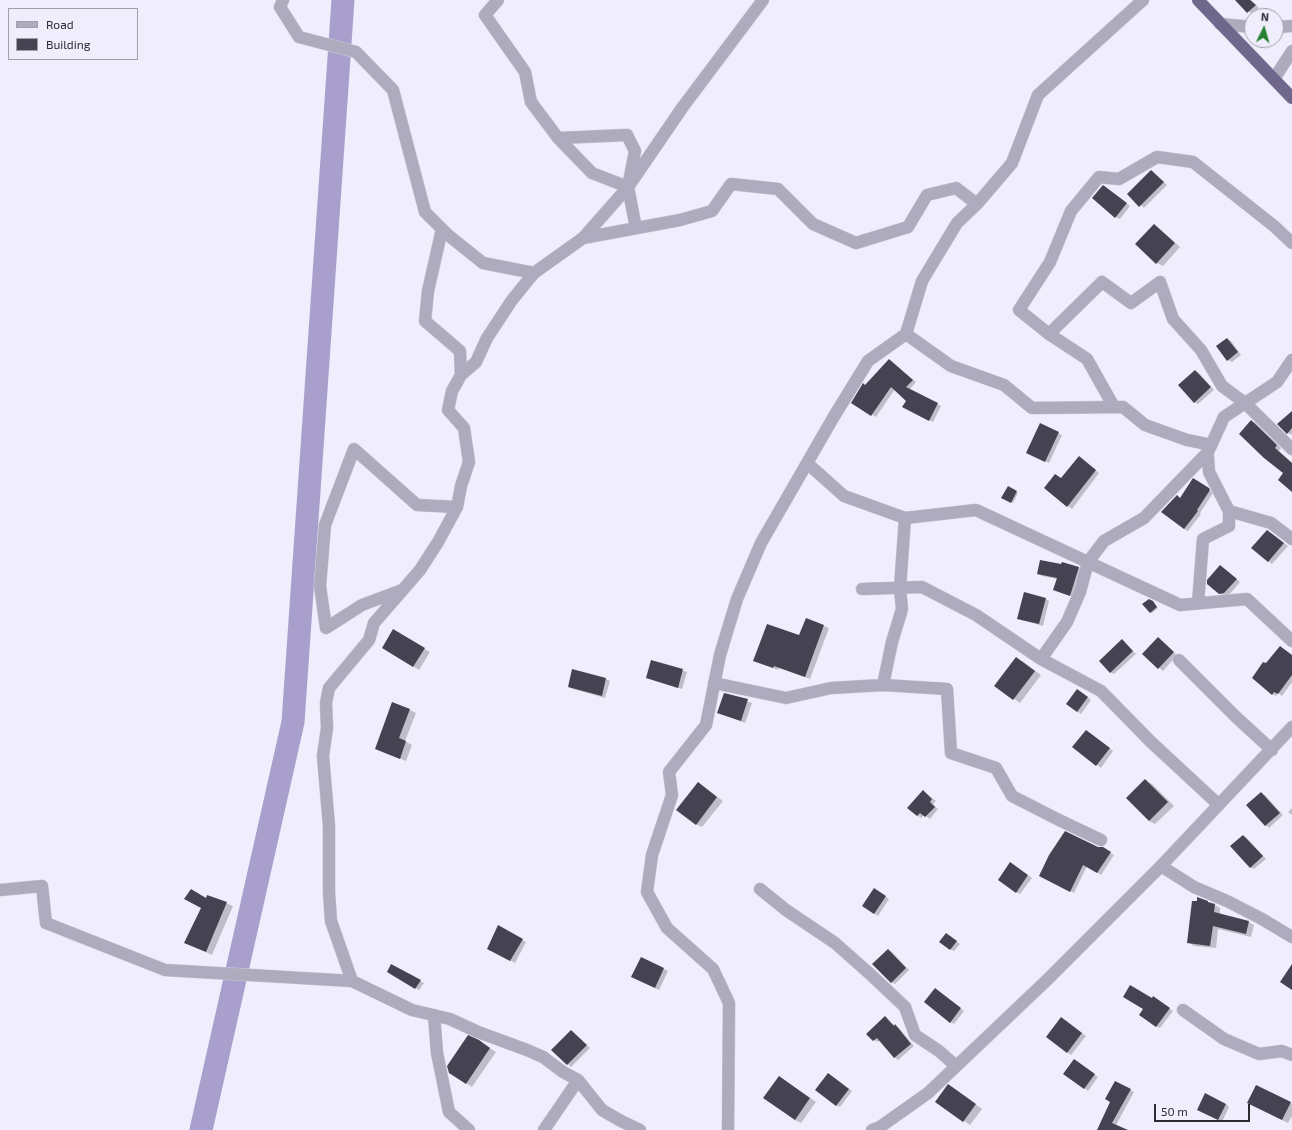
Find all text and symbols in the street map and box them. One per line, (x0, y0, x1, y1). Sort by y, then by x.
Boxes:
legend (8, 8, 138, 60)
north arrow (1244, 8, 1284, 48)
text: N (1260, 10, 1270, 23)
text: Road (46, 17, 74, 31)
text: Building (46, 37, 90, 51)
scale bar (1156, 1096, 1252, 1122)
text: 50 m (1161, 1104, 1188, 1118)

